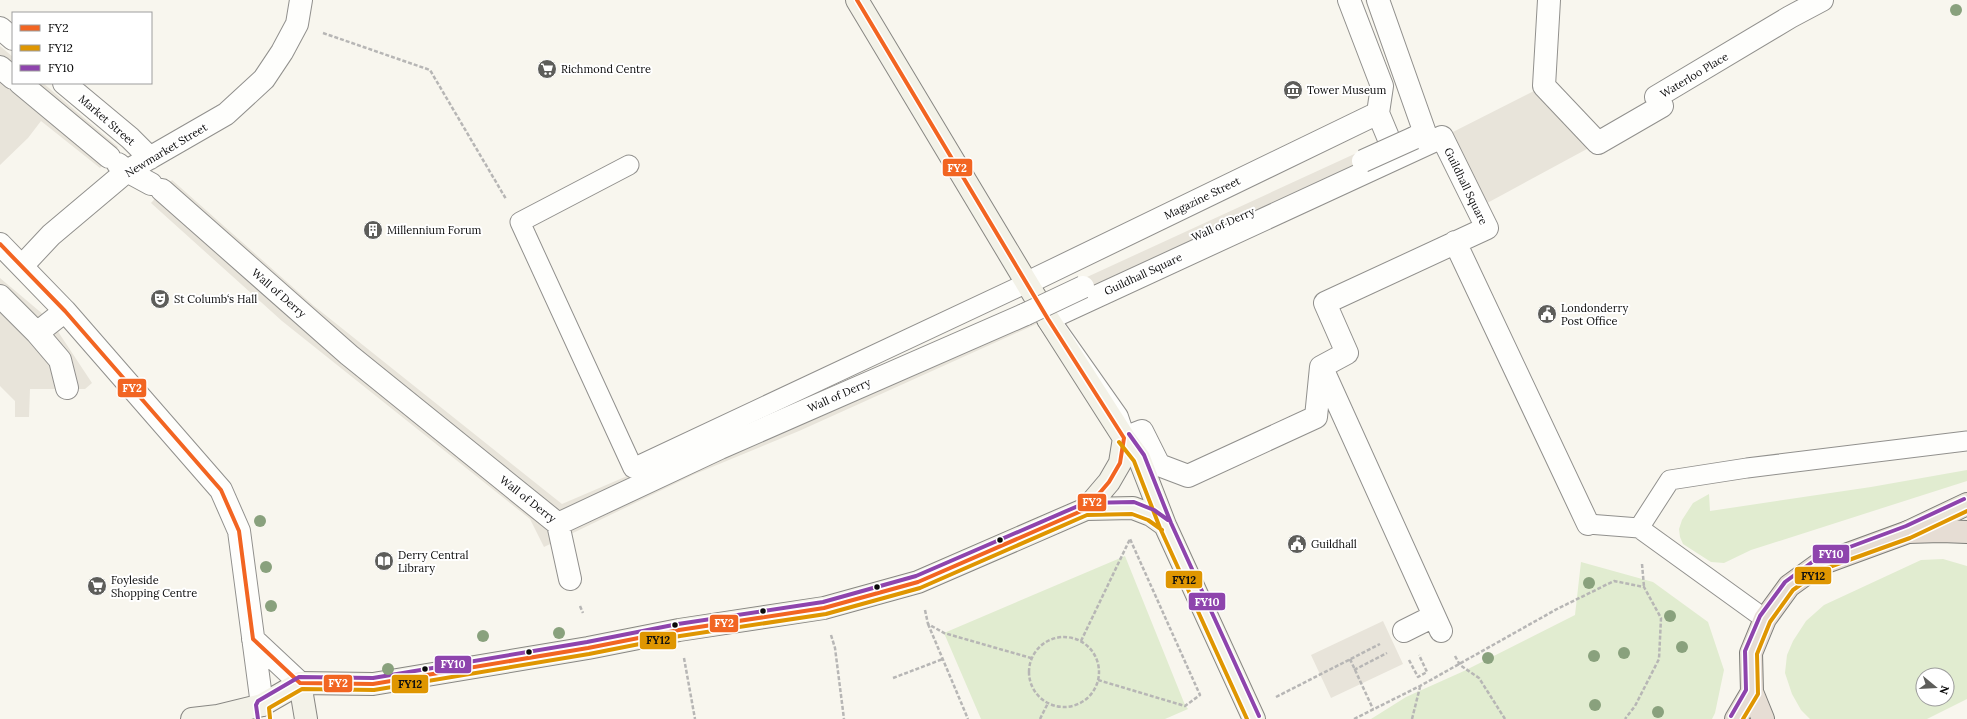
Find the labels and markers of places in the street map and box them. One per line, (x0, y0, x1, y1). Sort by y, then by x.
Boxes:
supermarket icon: Richmond Centre (536, 58, 558, 80)
place label: Richmond Centre (561, 62, 651, 76)
museum icon: Tower Museum (1282, 79, 1304, 101)
place label: Tower Museum (1307, 83, 1386, 97)
building icon: Millennium Forum (362, 219, 384, 241)
place label: Millennium Forum (387, 223, 482, 237)
theatre icon: St Columb‘s Hall (149, 288, 171, 310)
place label: St Columb‘s Hall (174, 292, 257, 306)
place label: Londonderry Post Office (1561, 301, 1628, 328)
public building icon: Londonderry Post Office (1536, 303, 1558, 325)
public building icon: Guildhall (1286, 533, 1308, 555)
unlabelled marker (995, 535, 1005, 545)
place label: Guildhall (1311, 537, 1357, 551)
place label: Derry Central Library (398, 548, 468, 575)
library icon: Derry Central Library (373, 550, 395, 572)
place label: Foyleside Shopping Centre (111, 573, 197, 600)
supermarket icon: Foyleside Shopping Centre (86, 575, 108, 597)
unlabelled marker (872, 582, 882, 592)
unlabelled marker (758, 606, 768, 616)
unlabelled marker (670, 620, 680, 630)
unlabelled marker (524, 647, 534, 657)
unlabelled marker (420, 664, 430, 674)

